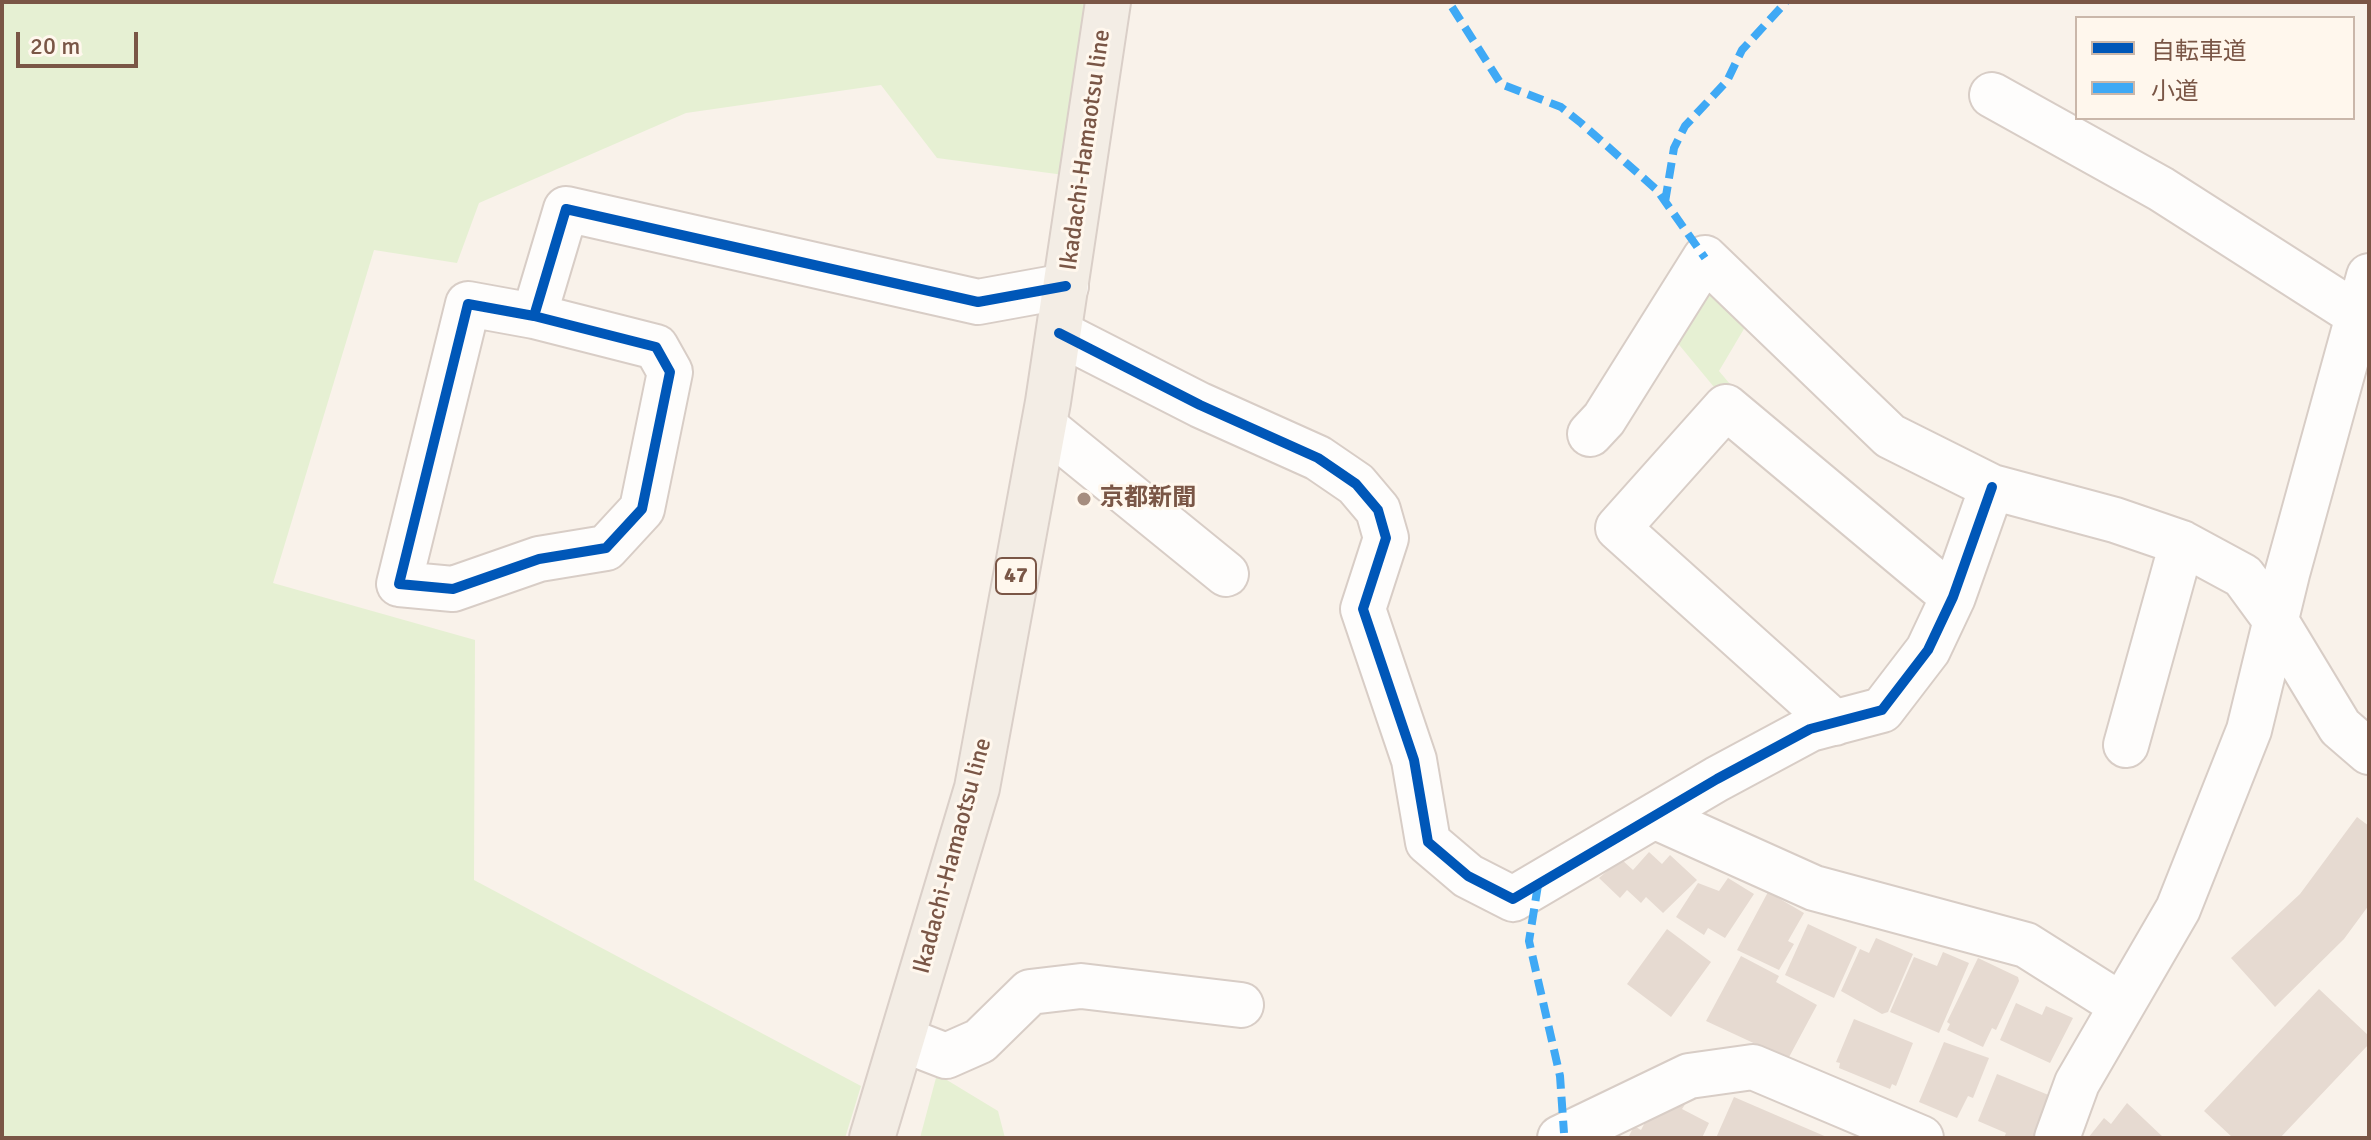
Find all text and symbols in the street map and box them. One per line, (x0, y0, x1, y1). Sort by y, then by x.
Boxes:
scale bar (20, 16, 142, 66)
legend (2075, 16, 2355, 120)
street label: Ikadachi-Hamaotsu line (1055, 28, 1117, 272)
text: 20 m (30, 31, 80, 61)
text: 自転車道 (2151, 36, 2247, 66)
text: 小道 (2151, 76, 2199, 106)
place label: 京都新聞 (1100, 485, 1196, 513)
marker: 京都新聞 (1075, 490, 1093, 508)
road number: 47 (996, 558, 1036, 594)
street label: Ikadachi-Hamaotsu line (908, 735, 998, 977)

